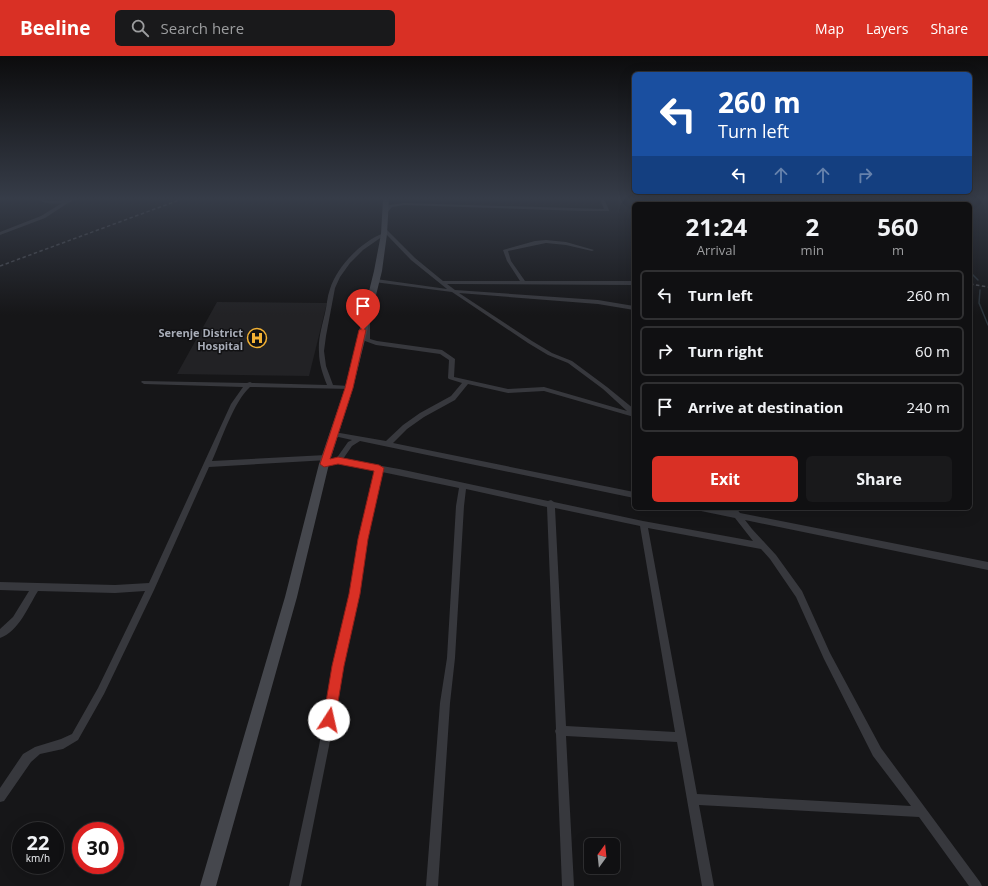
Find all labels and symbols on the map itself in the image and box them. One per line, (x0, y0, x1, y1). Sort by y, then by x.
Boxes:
pin (346, 289, 380, 330)
place label: Serenje District Hospital (158, 325, 243, 353)
hospital icon: Serenje District Hospital (246, 327, 268, 349)
position arrow (308, 699, 350, 741)
speed limit sign: 30 (72, 822, 124, 874)
north arrow (584, 838, 620, 874)

